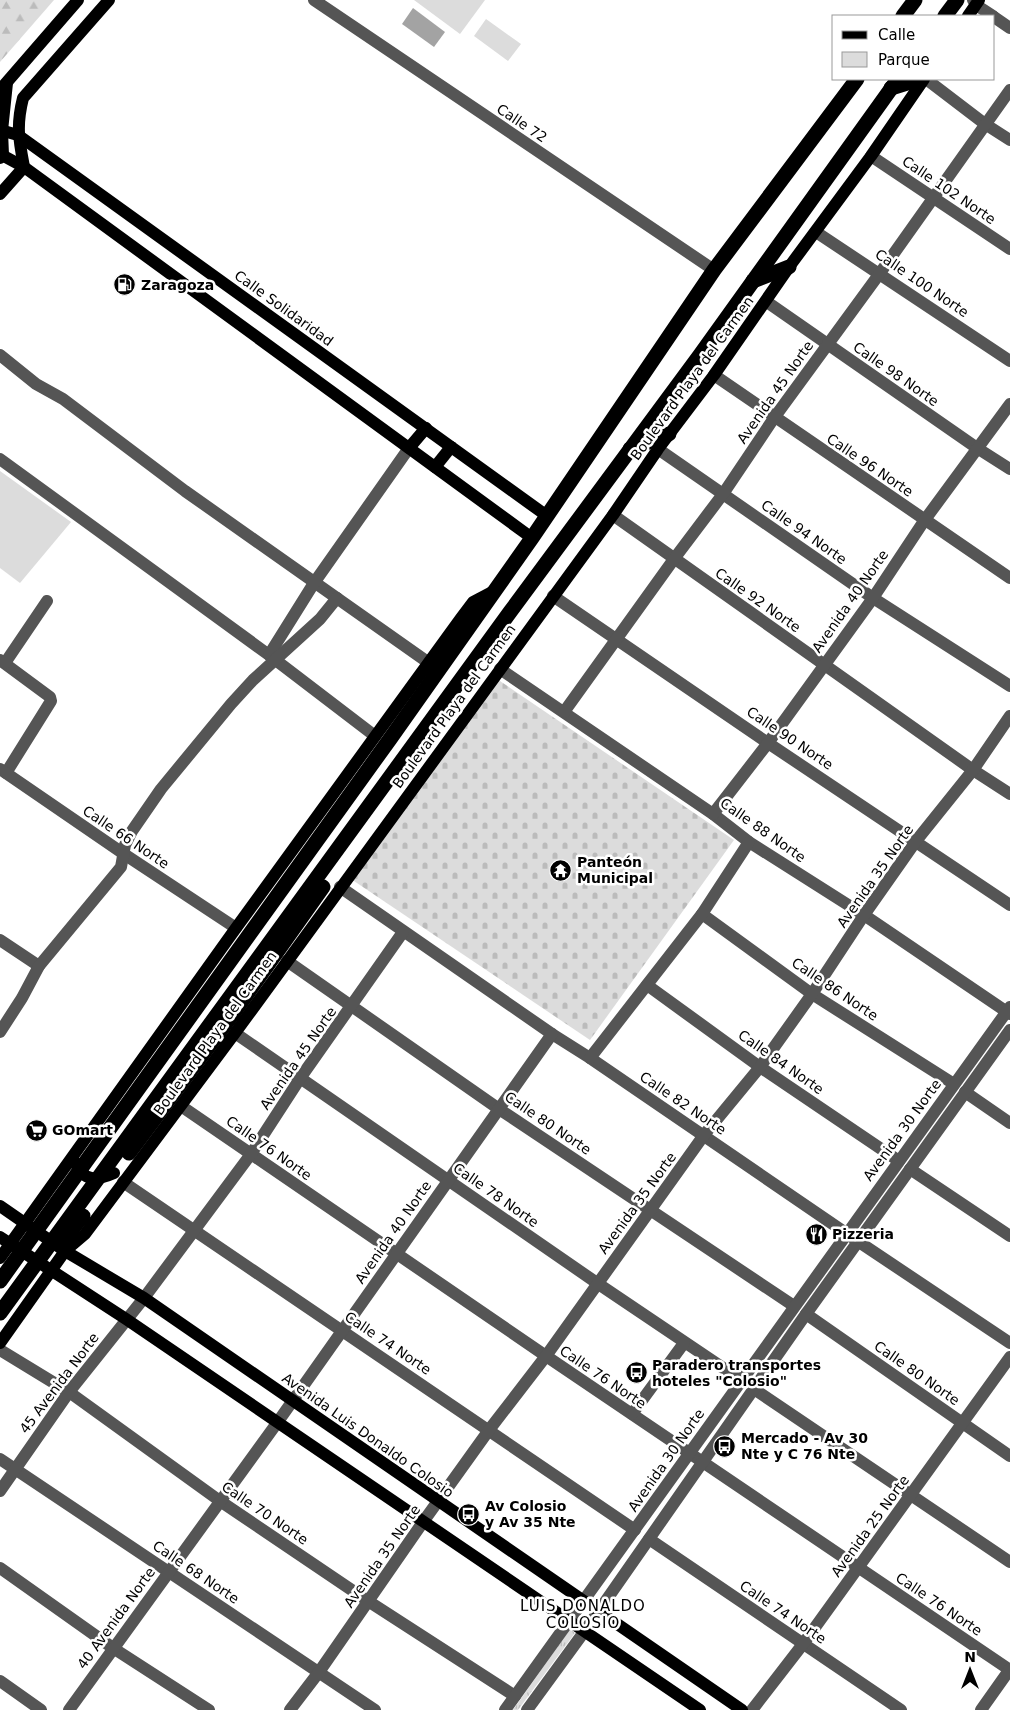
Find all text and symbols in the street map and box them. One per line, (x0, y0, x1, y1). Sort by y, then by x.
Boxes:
legend (832, 15, 995, 80)
text: Calle (878, 26, 915, 44)
text: Parque (878, 51, 930, 69)
street label: Calle 72 (494, 100, 550, 146)
street label: Calle 102 Norte (899, 153, 999, 227)
street label: Calle 100 Norte (872, 246, 972, 320)
street label: Calle Solidaridad (232, 267, 336, 349)
fuel station icon: Zaragoza (113, 273, 137, 297)
place label: Zaragoza (141, 277, 214, 293)
street label: Boulevard Playa del Carmen (627, 293, 757, 463)
street label: Avenida 45 Norte (734, 338, 816, 446)
street label: Calle 98 Norte (850, 339, 942, 409)
street label: Calle 96 Norte (824, 430, 916, 500)
street label: Calle 94 Norte (758, 497, 850, 567)
street label: Avenida 40 Norte (809, 547, 891, 655)
street label: Calle 92 Norte (712, 565, 804, 635)
street label: Boulevard Playa del Carmen (389, 621, 519, 791)
street label: Calle 90 Norte (744, 703, 836, 773)
street label: Calle 88 Norte (717, 795, 809, 865)
street label: Calle 66 Norte (80, 802, 172, 872)
street label: Avenida 35 Norte (834, 822, 916, 930)
place label: Panteón Municipal (577, 854, 653, 886)
temple icon: Panteón Municipal (549, 858, 573, 882)
street label: Boulevard Playa del Carmen (150, 948, 280, 1118)
street label: Calle 86 Norte (789, 954, 881, 1024)
street label: Avenida 45 Norte (257, 1004, 339, 1112)
street label: Calle 84 Norte (735, 1027, 827, 1097)
street label: Calle 82 Norte (637, 1068, 729, 1138)
street label: Avenida 30 Norte (860, 1076, 944, 1184)
street label: Calle 80 Norte (502, 1088, 594, 1158)
street label: Calle 76 Norte (223, 1113, 315, 1183)
supermarket icon: GOmart (24, 1118, 48, 1142)
place label: GOmart (52, 1122, 113, 1138)
street label: Avenida 35 Norte (595, 1149, 679, 1257)
street label: Calle 78 Norte (450, 1160, 542, 1230)
street label: Avenida 40 Norte (352, 1178, 434, 1286)
restaurant icon: Pizzeria (804, 1222, 828, 1246)
place label: Pizzeria (832, 1226, 894, 1242)
street label: Calle 74 Norte (342, 1308, 434, 1378)
street label: 45 Avenida Norte (16, 1330, 102, 1436)
street label: Calle 80 Norte (871, 1338, 963, 1408)
street label: Calle 76 Norte (557, 1342, 649, 1412)
place label: Paradero transportes hoteles "Colosio" (652, 1357, 821, 1389)
bus stop icon: Paradero transportes hoteles "Colosio" (624, 1361, 648, 1385)
street label: Avenida Luis Donaldo Colosio (279, 1370, 457, 1500)
street label: Avenida 30 Norte (625, 1406, 707, 1514)
place label: Mercado - Av 30 Nte y C 76 Nte (741, 1430, 868, 1462)
bus stop icon: Mercado - Av 30 Nte y C 76 Nte (713, 1434, 737, 1458)
street label: Avenida 25 Norte (828, 1472, 912, 1580)
street label: Calle 70 Norte (219, 1478, 311, 1548)
place label: Av Colosio y Av 35 Nte (485, 1498, 576, 1530)
street label: Avenida 35 Norte (341, 1502, 423, 1610)
bus stop icon: Av Colosio y Av 35 Nte (457, 1502, 481, 1526)
street label: Calle 68 Norte (150, 1537, 242, 1607)
street label: 40 Avenida Norte (74, 1564, 158, 1672)
street label: Calle 76 Norte (893, 1569, 985, 1639)
street label: Calle 74 Norte (737, 1577, 829, 1647)
district label: LUIS DONALDO COLOSIO (520, 1597, 646, 1632)
north arrow (945, 1645, 995, 1695)
text: N (964, 1649, 976, 1665)

